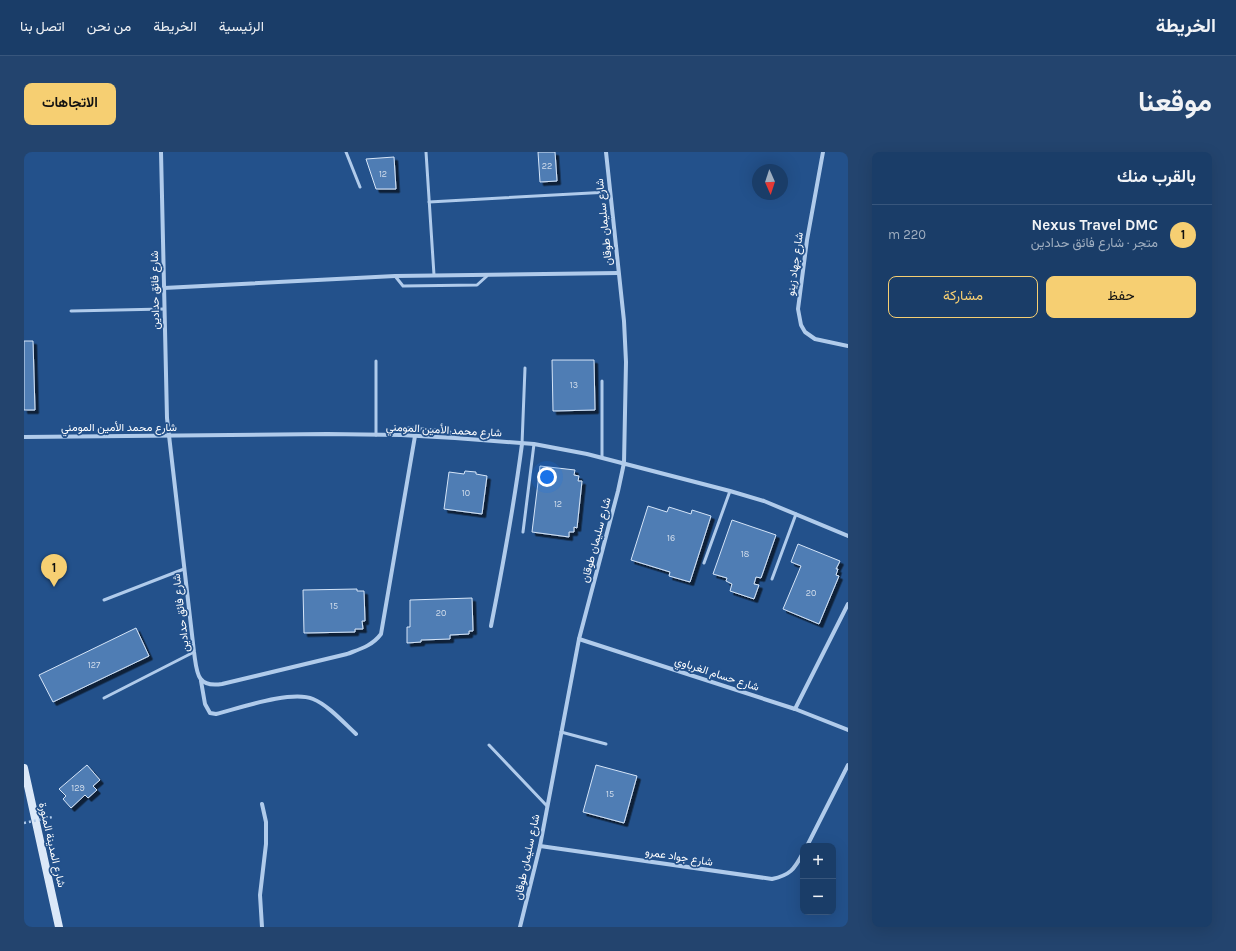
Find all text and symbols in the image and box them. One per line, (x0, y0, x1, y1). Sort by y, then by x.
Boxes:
text: الخريطة (1156, 15, 1216, 37)
text: اتصل بنا (20, 18, 65, 35)
text: من نحن (87, 18, 131, 35)
text: الخريطة (153, 18, 197, 35)
text: الرئيسية (219, 18, 264, 35)
button: الاتجاهات (24, 83, 116, 125)
text: موقعنا (1138, 85, 1212, 118)
house number: 22 (542, 161, 552, 171)
north arrow (752, 164, 788, 200)
text: بالقرب منك (1117, 166, 1196, 186)
house number: 12 (379, 169, 387, 179)
street label: شارع سليمان طوقان (593, 177, 616, 266)
text: Nexus Travel DMC (1032, 216, 1158, 234)
text: 220 m (888, 227, 926, 242)
text: 1 (1181, 227, 1185, 242)
street label: شارع جهاد زينو (784, 231, 807, 297)
text: متجر · شارع فائق حدادين (1031, 235, 1158, 250)
street label: شارع فائق حدادين (148, 250, 163, 330)
button: مشاركة (888, 276, 1038, 318)
button: حفظ (1046, 276, 1196, 318)
house number: 13 (570, 380, 578, 390)
street label: شارع محمد الأمين المومني (386, 420, 503, 443)
street label: شارع محمد الأمين المومني (61, 421, 177, 437)
your location (537, 467, 557, 487)
house number: 10 (462, 488, 470, 498)
street label: شارع سليمان طوقان (578, 496, 615, 584)
house number: 12 (554, 499, 562, 509)
house number: 16 (667, 533, 675, 543)
house number: 18 (741, 549, 750, 559)
pin: 1 (41, 554, 67, 587)
street label: شارع فائق حدادين (170, 573, 193, 653)
house number: 20 (806, 588, 816, 598)
house number: 15 (330, 601, 338, 611)
house number: 20 (436, 608, 446, 618)
street label: شارع حسام الغرباوي (672, 654, 761, 697)
house number: 127 (88, 660, 101, 670)
house number: 129 (71, 783, 85, 793)
house number: 15 (606, 789, 614, 799)
street label: شارع المدينة المنورة (35, 801, 68, 889)
street label: شارع سليمان طوقان (512, 813, 544, 901)
map controls (800, 843, 836, 915)
button: + (800, 843, 836, 879)
street label: شارع جواد عمرو (644, 845, 714, 870)
button: − (800, 879, 836, 915)

